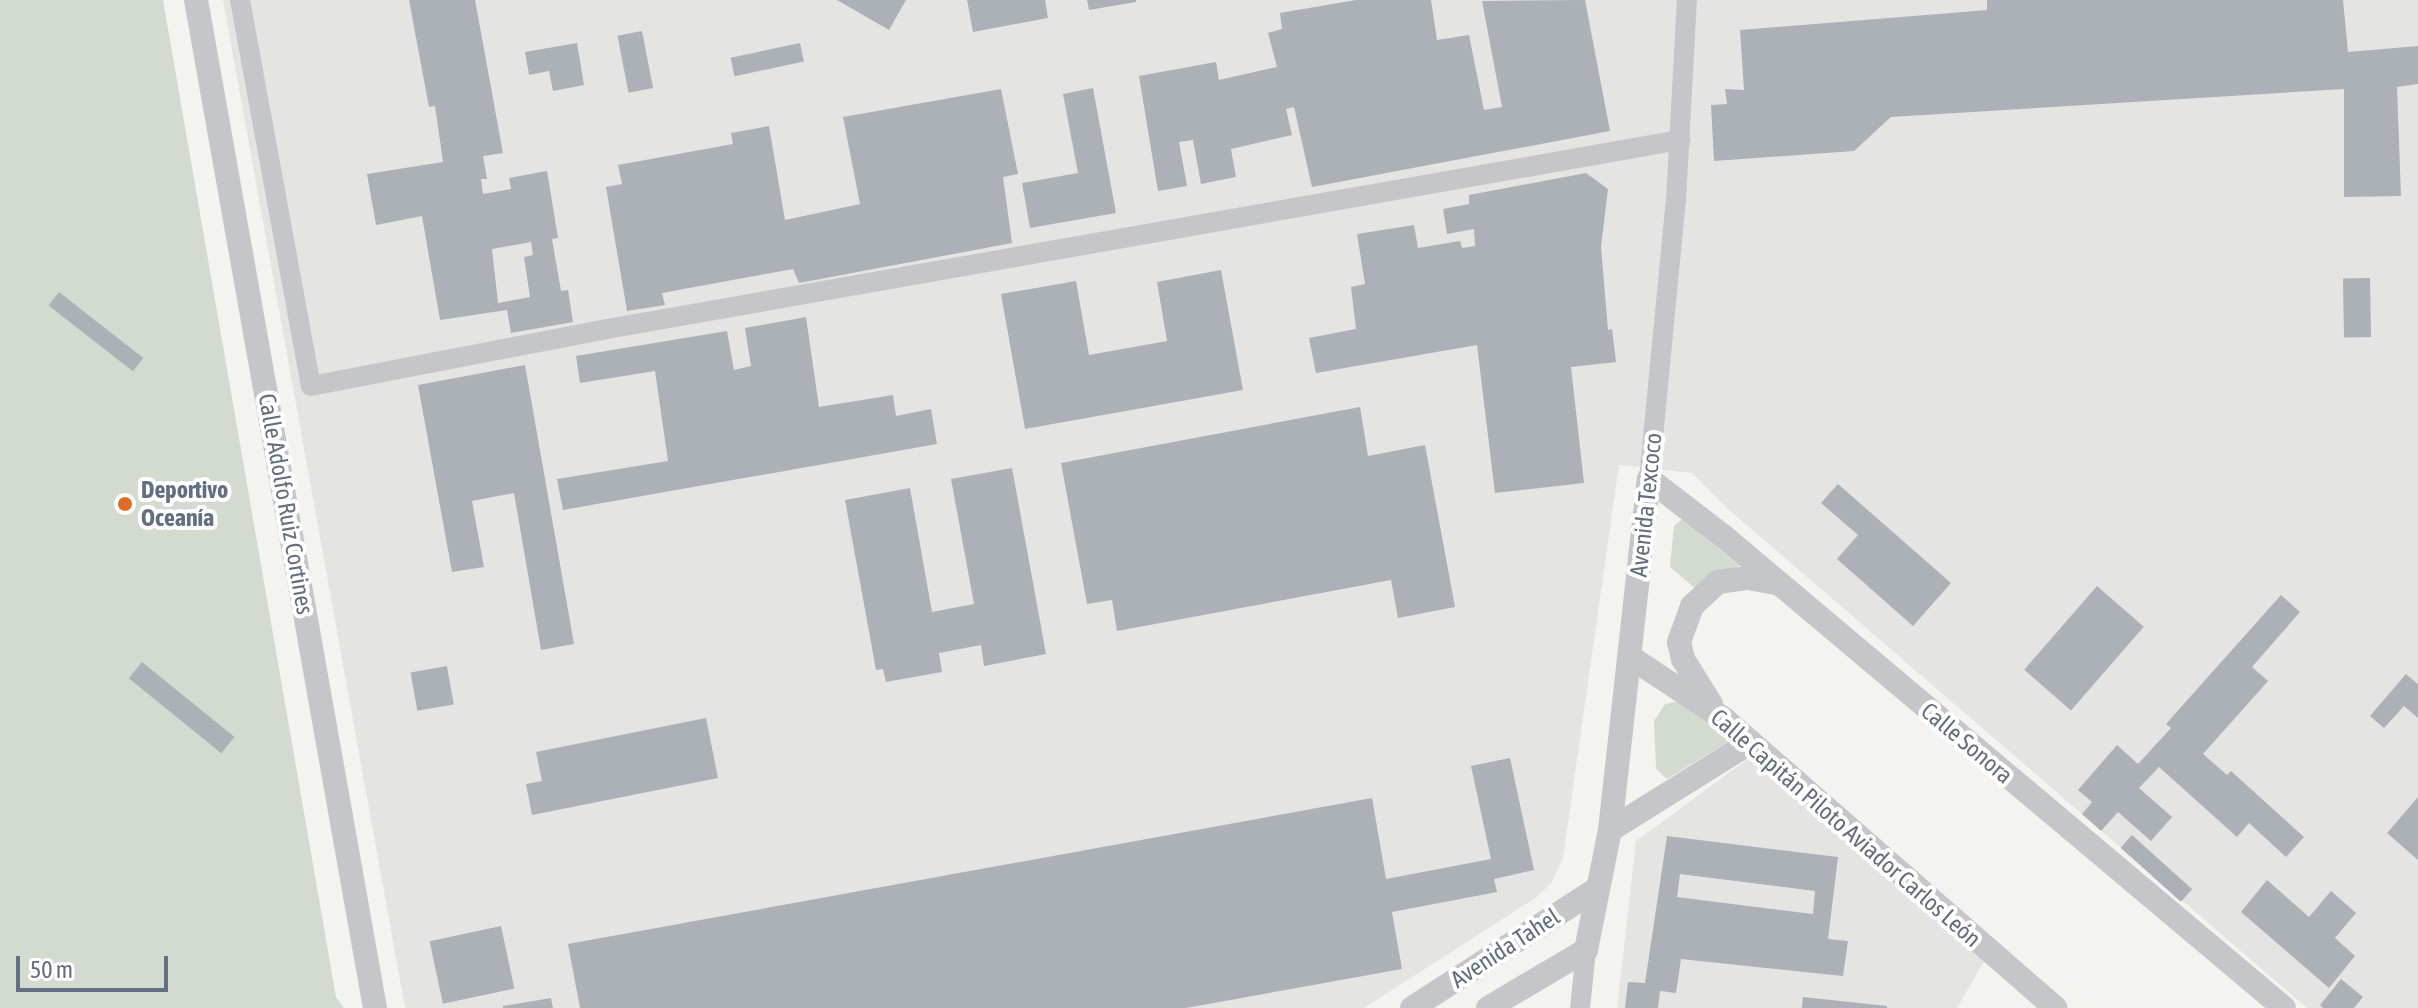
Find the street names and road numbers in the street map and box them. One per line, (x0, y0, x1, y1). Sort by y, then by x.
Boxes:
street label: Calle Adolfo Ruiz Cortines (252, 391, 320, 617)
street label: Avenida Texcoco (1624, 431, 1668, 579)
street label: Calle Sonora (1915, 696, 2019, 790)
street label: Calle Capitán Piloto Aviador Carlos León (1705, 703, 1987, 953)
street label: Avenida Tahel (1445, 902, 1565, 994)

